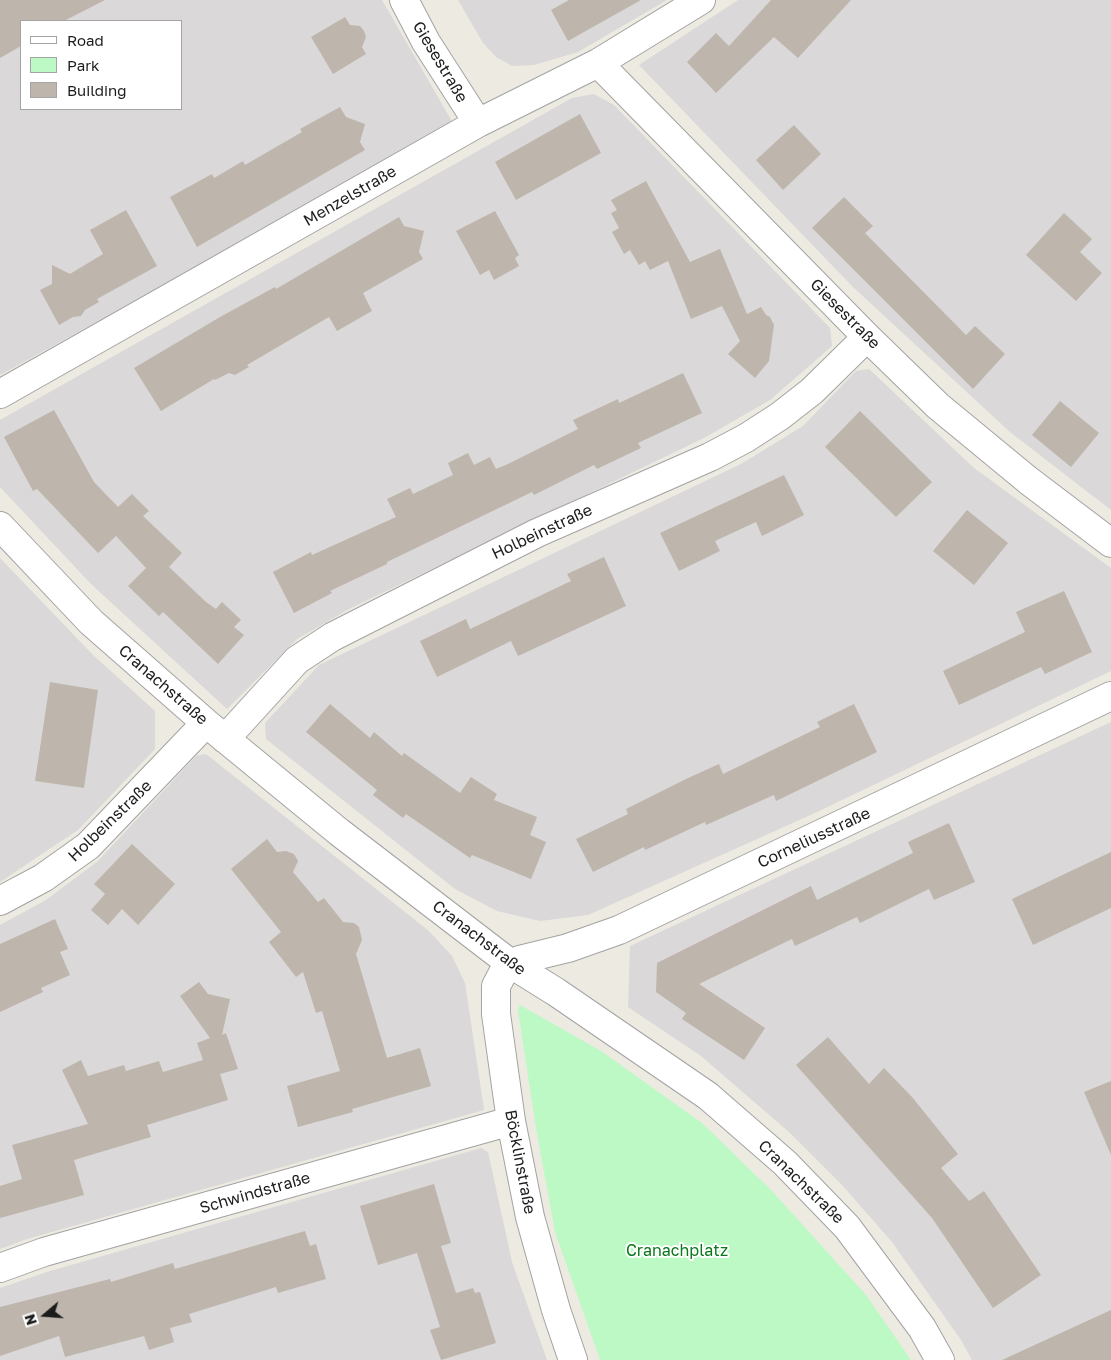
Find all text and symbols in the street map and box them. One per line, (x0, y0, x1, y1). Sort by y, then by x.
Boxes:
street label: Giesestraße (408, 18, 472, 106)
legend (20, 20, 182, 110)
text: Road (67, 31, 104, 49)
text: Park (67, 56, 99, 74)
text: Building (67, 81, 127, 99)
street label: Menzelstraße (300, 162, 400, 230)
street label: Giesestraße (806, 275, 884, 353)
street label: Holbeinstraße (489, 500, 595, 564)
street label: Cranachstraße (114, 641, 212, 729)
street label: Holbeinstraße (64, 776, 156, 866)
street label: Corneliusstraße (755, 804, 873, 872)
street label: Cranachstraße (428, 897, 530, 979)
street label: Böcklinstraße (500, 1108, 540, 1216)
street label: Cranachstraße (754, 1136, 848, 1228)
street label: Schwindstraße (198, 1168, 312, 1218)
park label: Cranachplatz (626, 1241, 728, 1261)
north arrow (20, 1290, 70, 1340)
text: N (21, 1312, 40, 1327)

